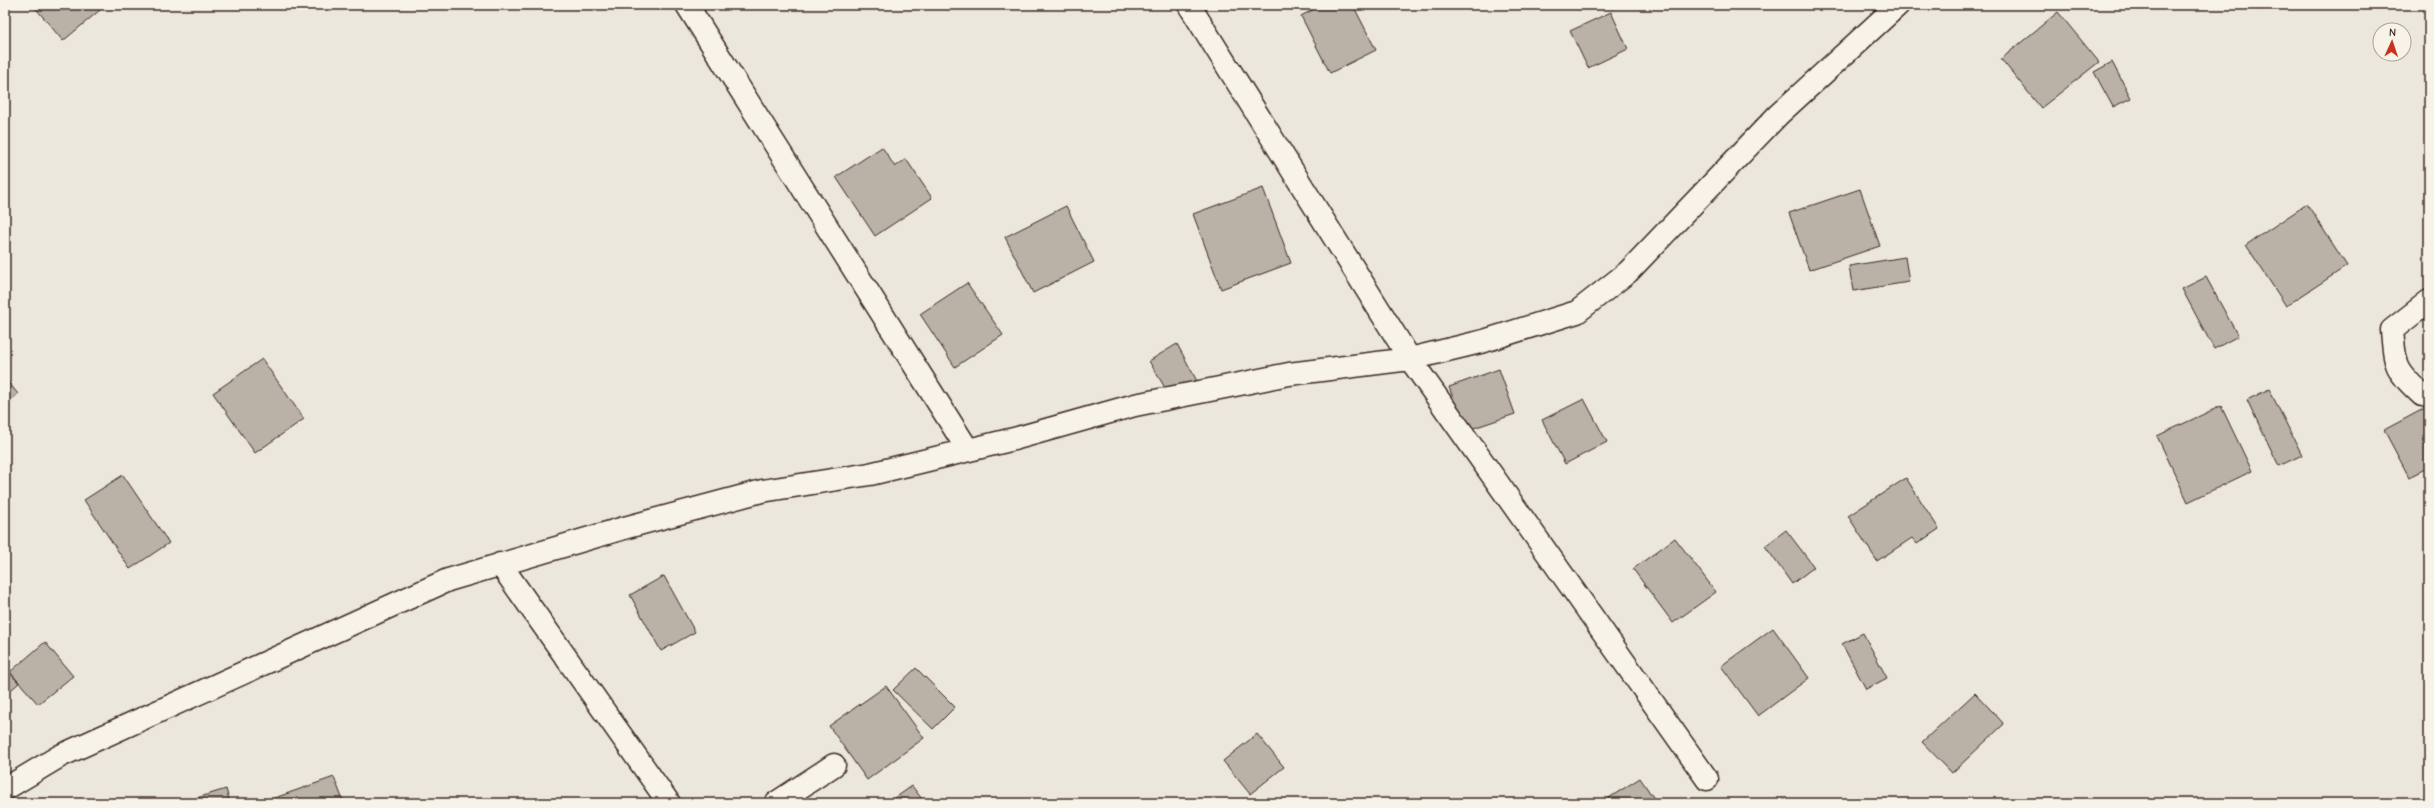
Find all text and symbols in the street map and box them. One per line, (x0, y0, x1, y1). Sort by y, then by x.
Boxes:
north arrow (2372, 22, 2412, 62)
text: N (2389, 26, 2396, 39)

